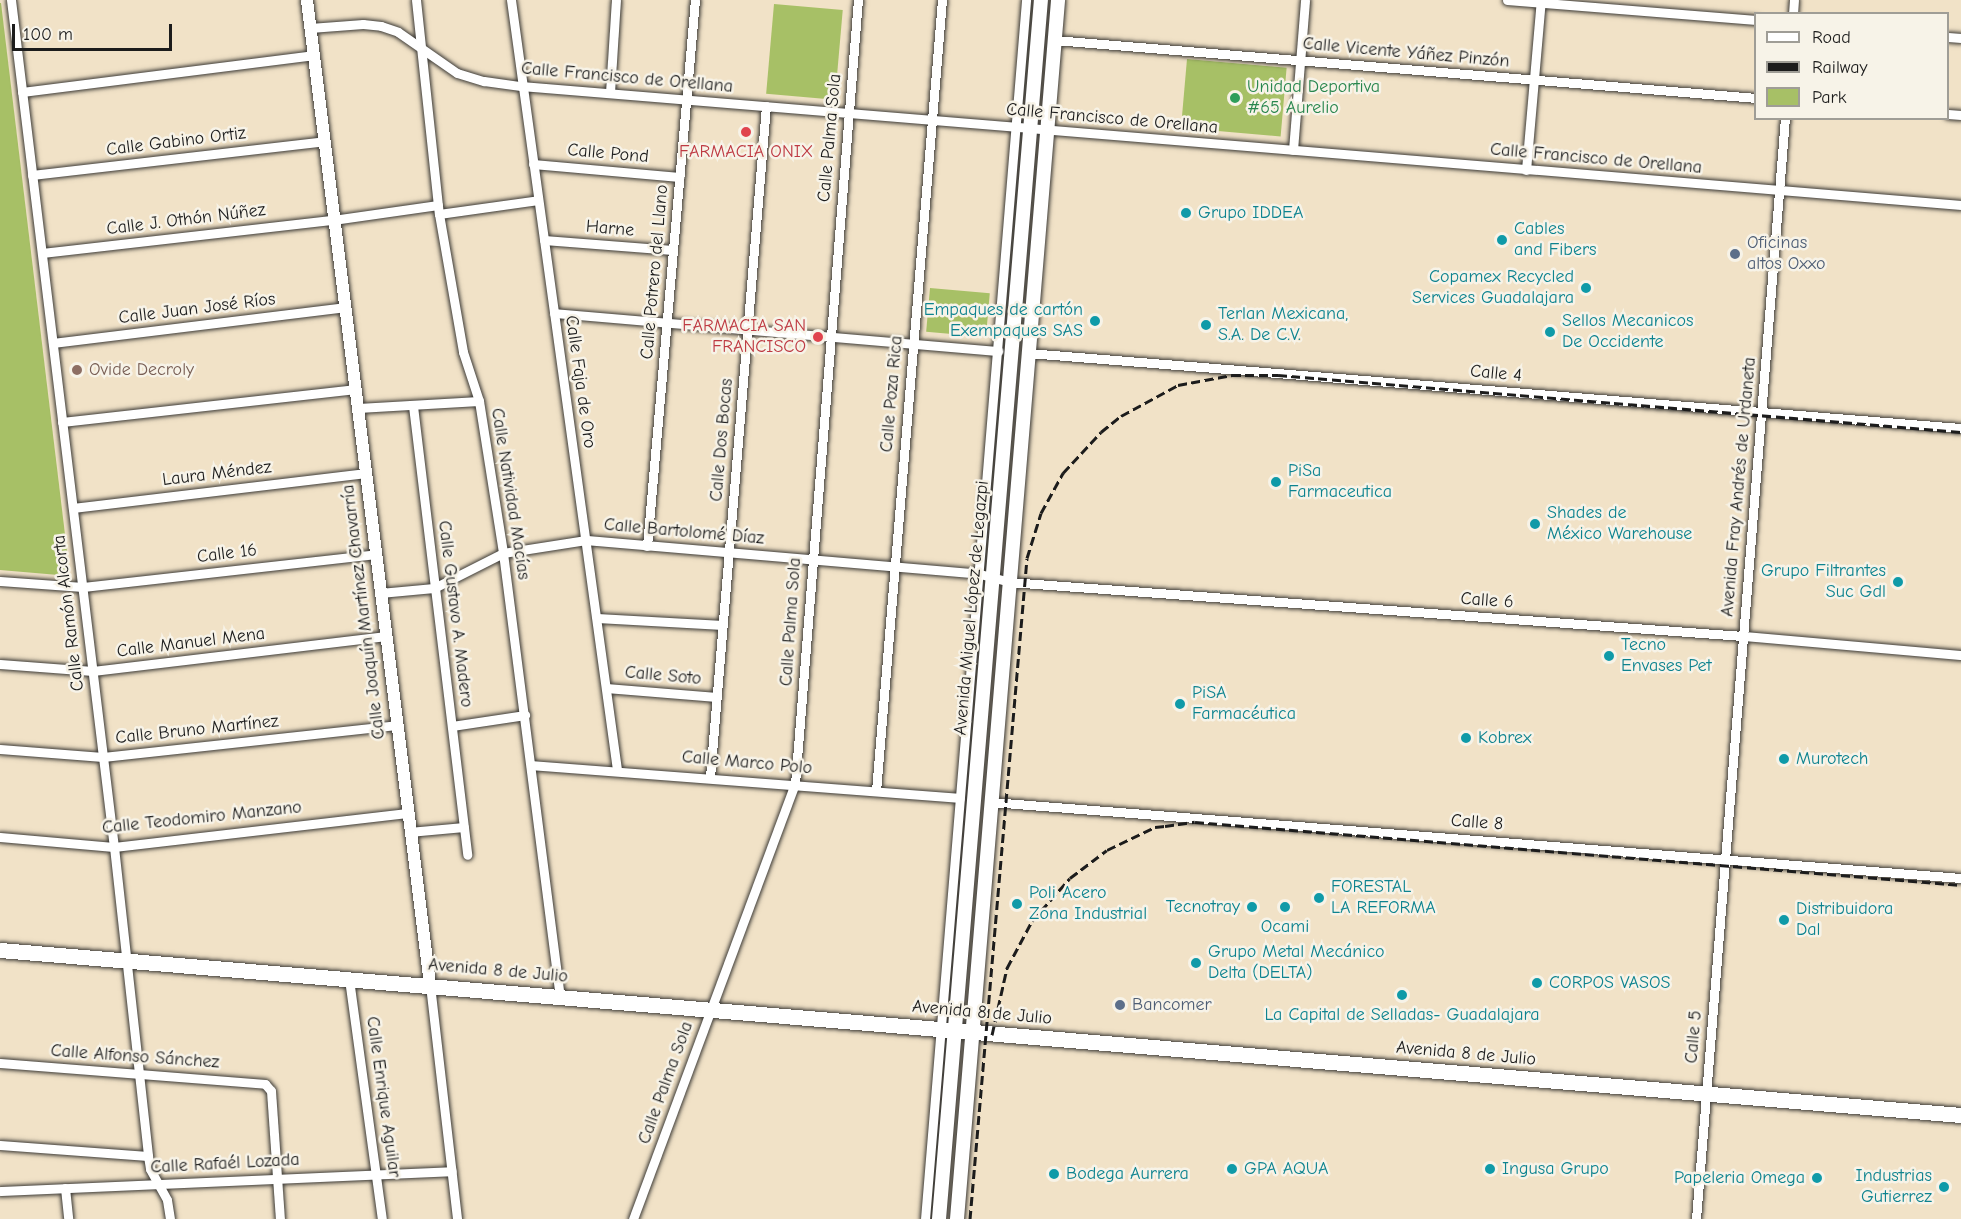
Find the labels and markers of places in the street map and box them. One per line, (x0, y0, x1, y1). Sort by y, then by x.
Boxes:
place label: Unidad Deportiva #65 Aurelio (1247, 77, 1380, 119)
marker: Unidad Deportiva #65 Aurelio (1228, 91, 1242, 105)
marker: FARMACIA ONIX (739, 125, 753, 139)
place label: FARMACIA ONIX (679, 141, 813, 163)
place label: Grupo IDDEA (1198, 202, 1303, 224)
marker: Grupo IDDEA (1179, 206, 1193, 220)
place label: Cables and Fibers (1514, 219, 1597, 262)
marker: Cables and Fibers (1495, 233, 1509, 247)
place label: Oficinas altos Oxxo (1747, 233, 1825, 276)
marker: Oficinas altos Oxxo (1728, 247, 1742, 261)
place label: Copamex Recycled Services Guadalajara (1412, 267, 1574, 310)
marker: Copamex Recycled Services Guadalajara (1579, 281, 1593, 295)
place label: Empaques de cartón Exempaques SAS (924, 300, 1083, 342)
place label: Terlan Mexicana, S.A. De C.V. (1218, 304, 1348, 346)
place label: Sellos Mecanicos De Occidente (1562, 311, 1693, 354)
marker: Empaques de cartón Exempaques SAS (1088, 314, 1102, 328)
place label: FARMACIA SAN FRANCISCO (682, 316, 806, 358)
marker: Terlan Mexicana, S.A. De C.V. (1199, 318, 1213, 332)
marker: Sellos Mecanicos De Occidente (1543, 325, 1557, 339)
marker: FARMACIA SAN FRANCISCO (811, 330, 825, 344)
place label: Ovide Decroly (89, 359, 194, 381)
marker: Ovide Decroly (70, 363, 84, 377)
place label: PiSa Farmaceutica (1288, 461, 1392, 504)
marker: PiSa Farmaceutica (1269, 475, 1283, 489)
place label: Shades de México Warehouse (1547, 503, 1692, 546)
marker: Shades de México Warehouse (1528, 517, 1542, 531)
place label: Grupo Filtrantes Suc Gdl (1761, 561, 1886, 604)
marker: Grupo Filtrantes Suc Gdl (1891, 575, 1905, 589)
place label: Tecno Envases Pet (1621, 635, 1712, 678)
marker: Tecno Envases Pet (1602, 649, 1616, 663)
place label: PiSA Farmacéutica (1192, 683, 1296, 726)
marker: PiSA Farmacéutica (1173, 697, 1187, 711)
place label: Kobrex (1478, 727, 1532, 749)
marker: Kobrex (1459, 731, 1473, 745)
place label: Murotech (1796, 748, 1868, 770)
marker: Murotech (1777, 752, 1791, 766)
place label: FORESTAL LA REFORMA (1331, 877, 1436, 920)
place label: Poli Acero Zona Industrial (1029, 883, 1147, 926)
marker: FORESTAL LA REFORMA (1312, 891, 1326, 905)
place label: Tecnotray (1166, 896, 1240, 918)
marker: Poli Acero Zona Industrial (1010, 897, 1024, 911)
place label: Distribuidora Dal (1796, 899, 1893, 942)
marker: Tecnotray (1245, 900, 1259, 914)
marker: Ocami (1278, 900, 1292, 914)
marker: Distribuidora Dal (1777, 913, 1791, 927)
place label: Ocami (1261, 916, 1309, 938)
place label: Grupo Metal Mecánico Delta (DELTA) (1208, 942, 1385, 984)
marker: Grupo Metal Mecánico Delta (DELTA) (1189, 956, 1203, 970)
place label: CORPOS VASOS (1549, 972, 1670, 994)
marker: CORPOS VASOS (1530, 976, 1544, 990)
marker: La Capital de Selladas- Guadalajara (1395, 988, 1409, 1002)
place label: Bancomer (1132, 994, 1212, 1016)
marker: Bancomer (1113, 998, 1127, 1012)
place label: La Capital de Selladas- Guadalajara (1264, 1004, 1540, 1026)
place label: GPA AQUA (1244, 1158, 1328, 1180)
place label: Ingusa Grupo (1502, 1158, 1609, 1180)
marker: GPA AQUA (1225, 1162, 1239, 1176)
marker: Ingusa Grupo (1483, 1162, 1497, 1176)
place label: Bodega Aurrera (1066, 1163, 1189, 1185)
place label: Industrias Gutierrez (1856, 1166, 1932, 1208)
marker: Bodega Aurrera (1047, 1167, 1061, 1181)
place label: Papeleria Omega (1674, 1167, 1805, 1189)
marker: Papeleria Omega (1810, 1171, 1824, 1185)
marker: Industrias Gutierrez (1937, 1180, 1951, 1194)

